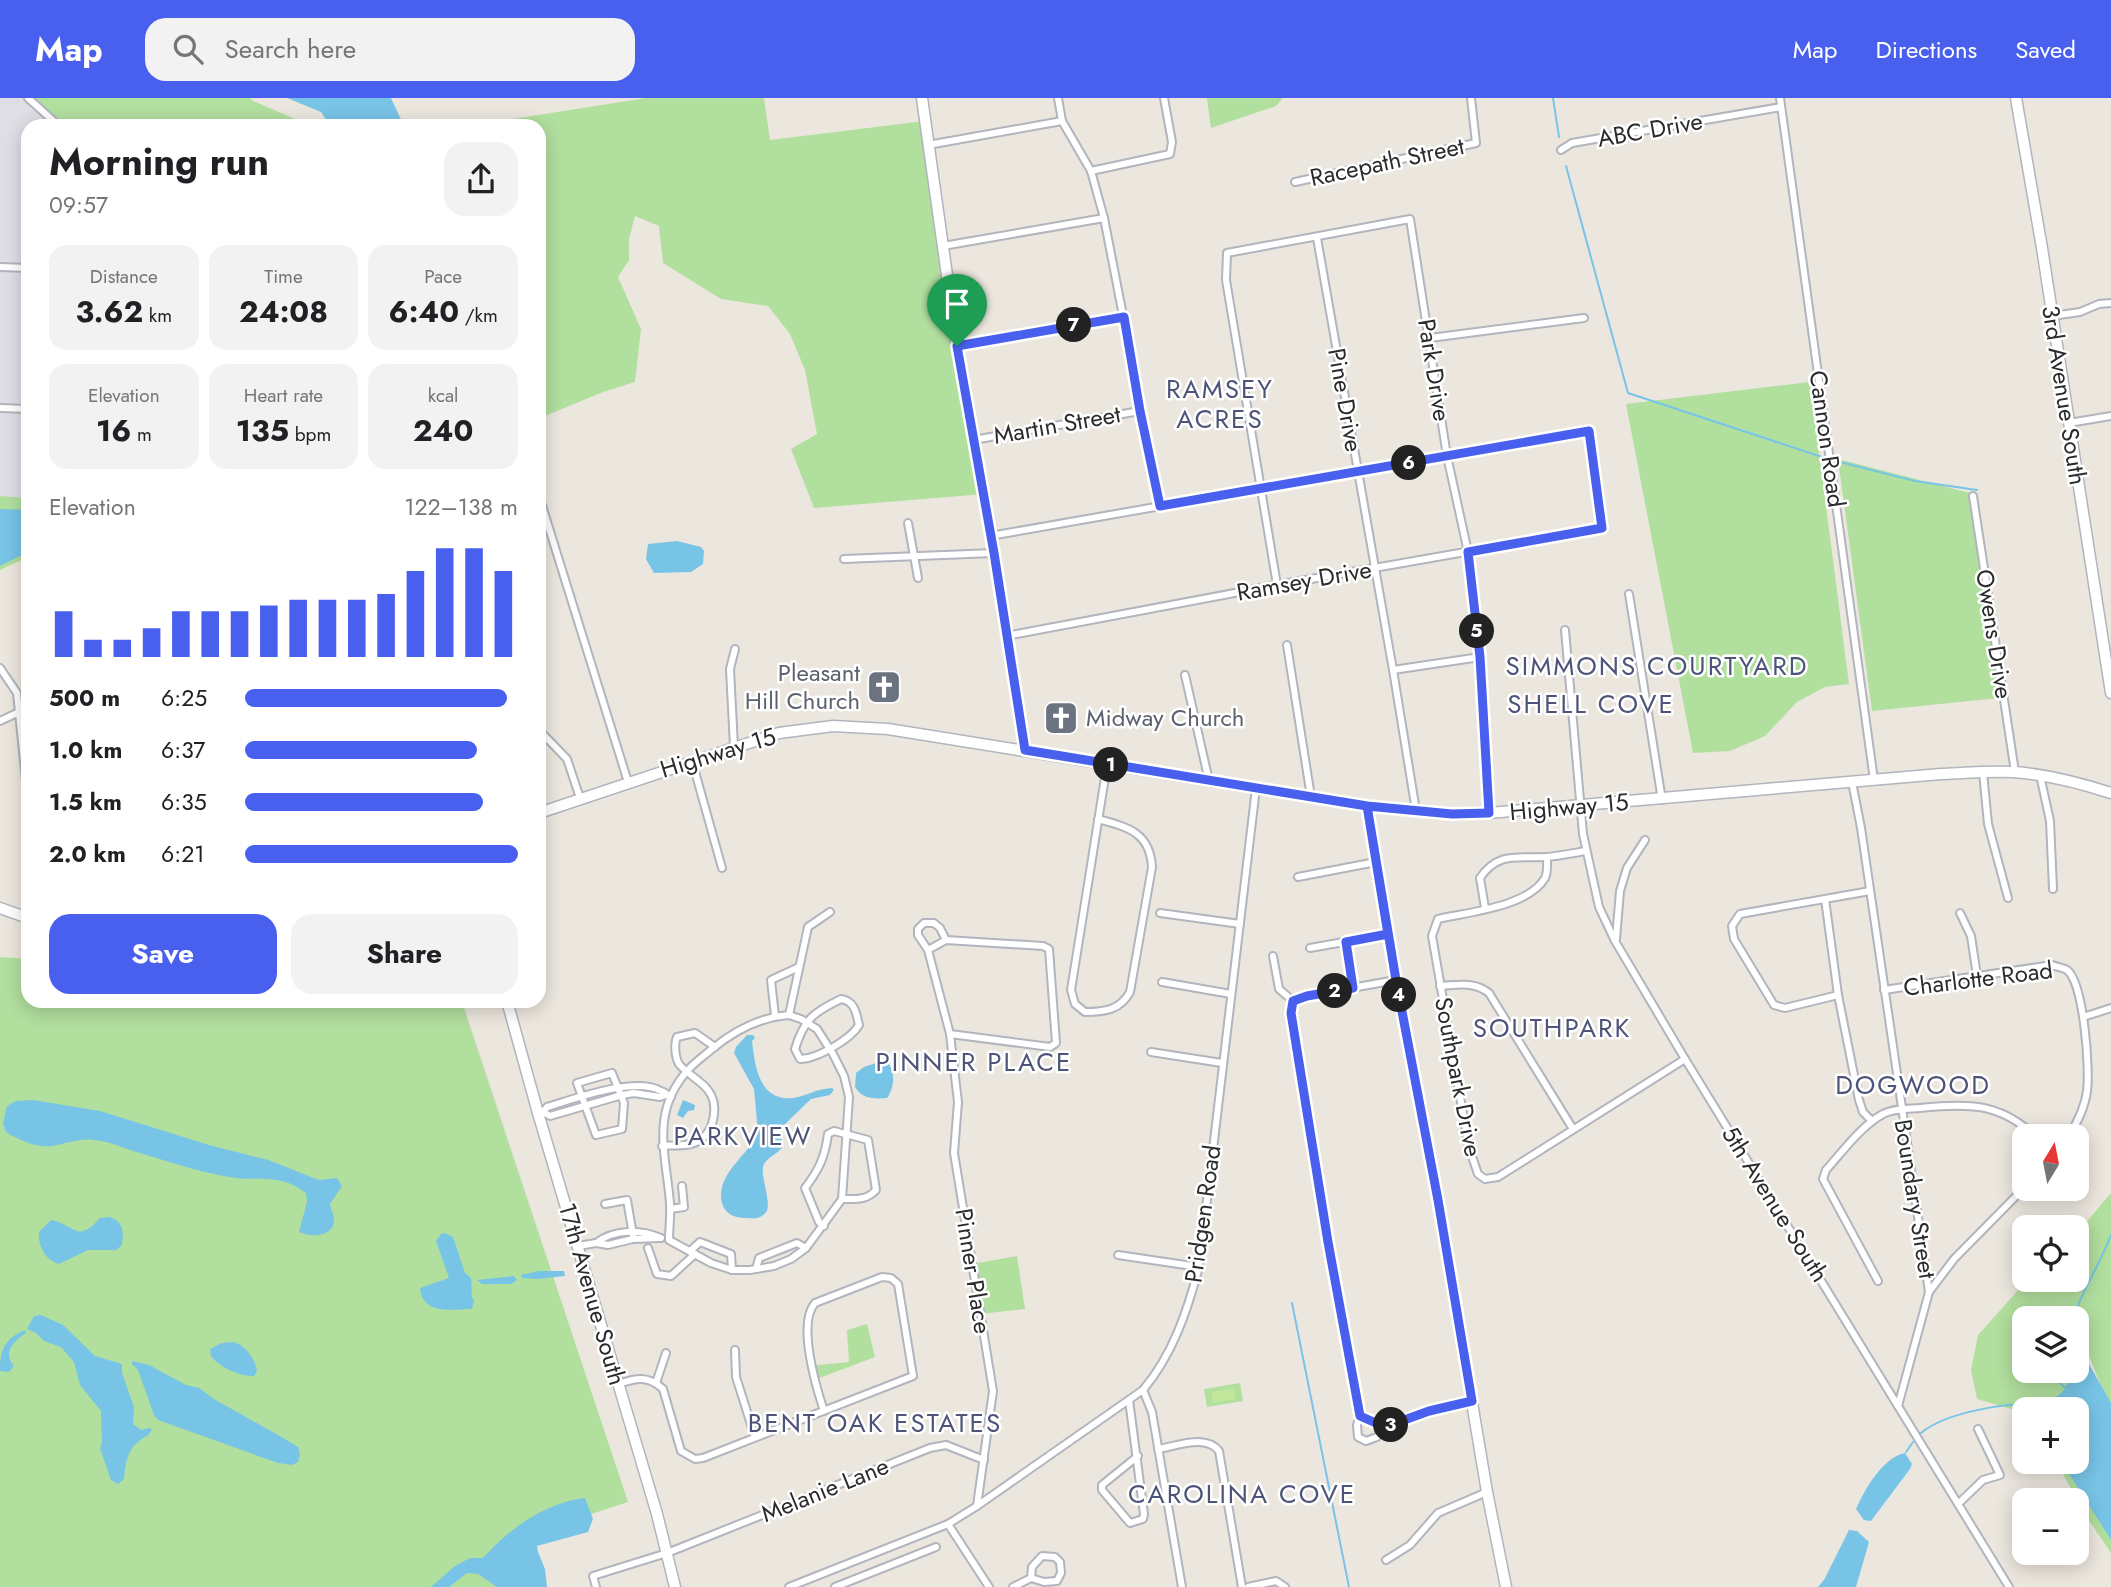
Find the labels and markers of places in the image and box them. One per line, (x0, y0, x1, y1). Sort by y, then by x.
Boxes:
pin (927, 274, 987, 346)
pin: 7 (1056, 308, 1092, 342)
pin: 6 (1392, 446, 1426, 480)
pin: 5 (1460, 614, 1494, 648)
place label: Pleasant Hill Church (745, 655, 860, 718)
church icon: Pleasant Hill Church (865, 668, 903, 706)
church icon: Midway Church (1042, 699, 1080, 737)
place label: Midway Church (1086, 700, 1244, 735)
pin: 1 (1094, 748, 1128, 782)
pin: 2 (1318, 974, 1352, 1008)
pin: 4 (1382, 978, 1416, 1012)
pin: 3 (1374, 1408, 1408, 1442)

